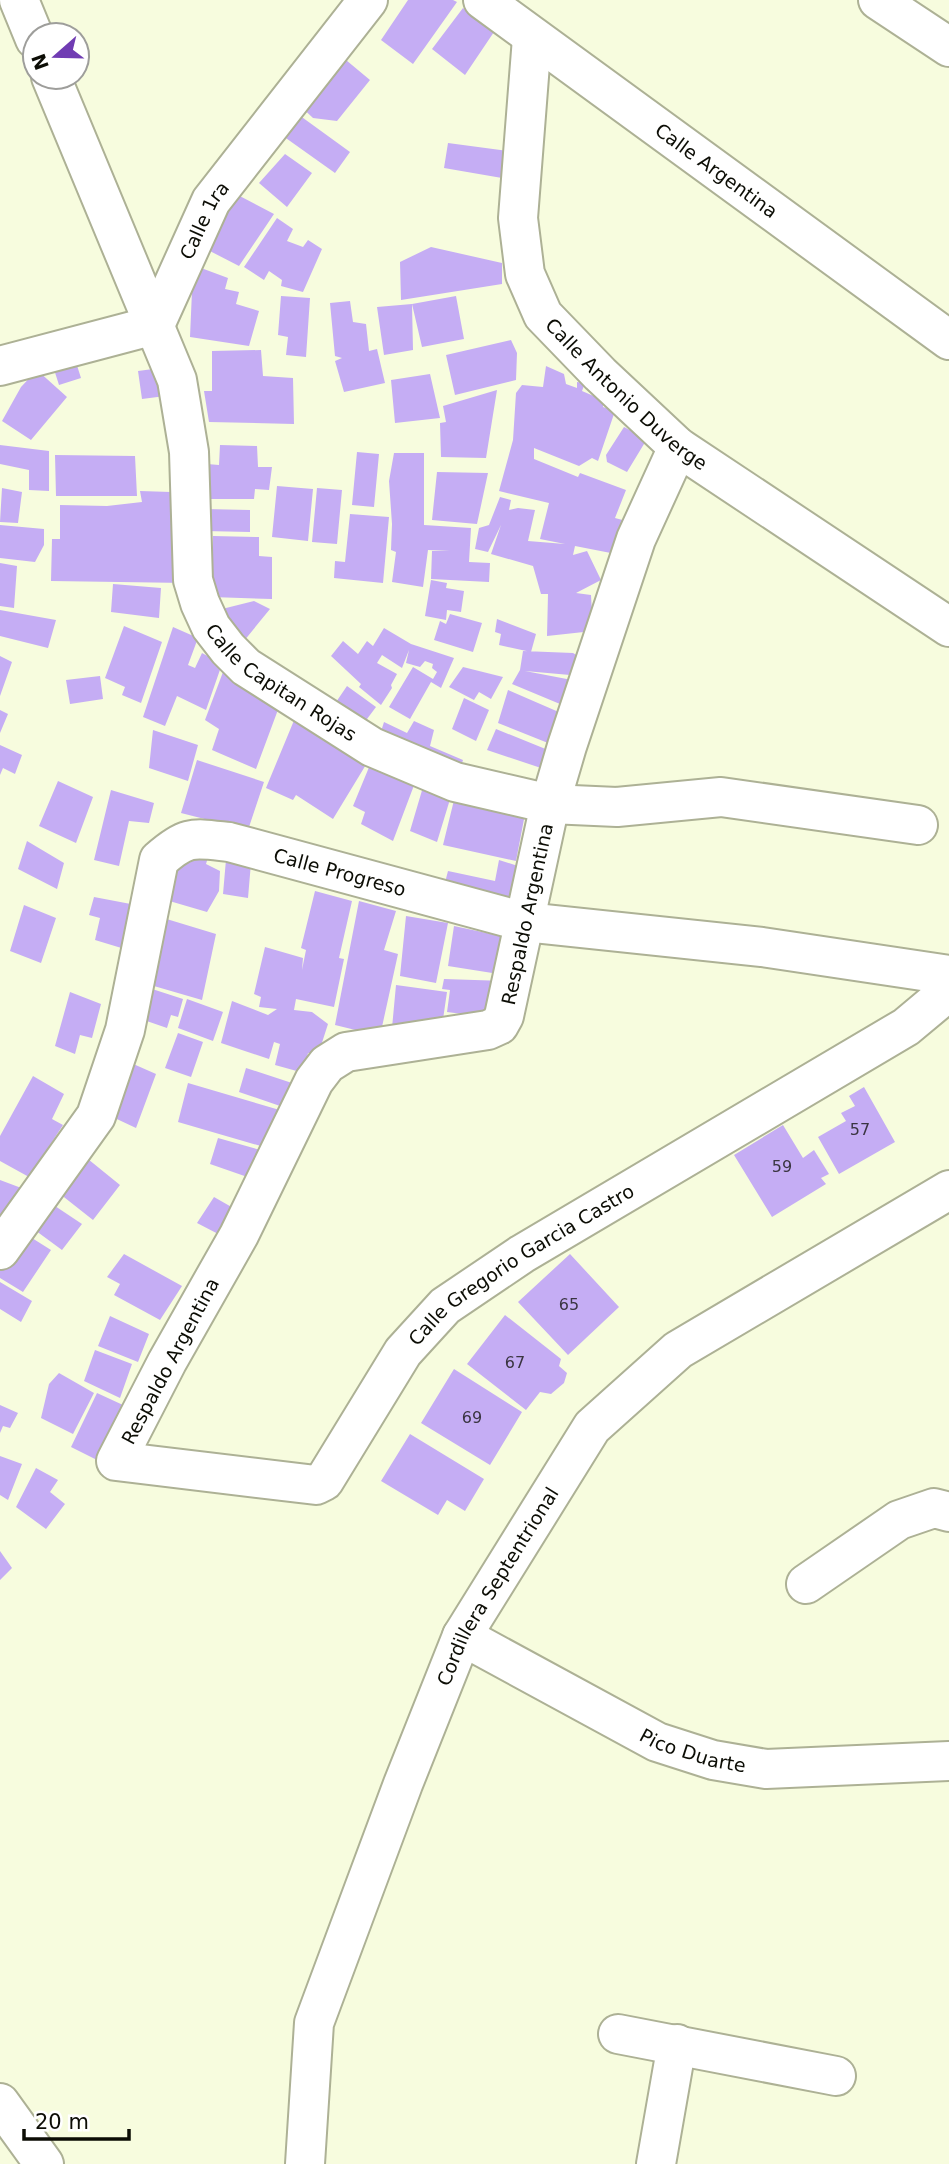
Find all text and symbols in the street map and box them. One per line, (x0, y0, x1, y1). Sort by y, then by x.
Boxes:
north arrow (21, 21, 91, 91)
text: N (27, 51, 53, 73)
street label: Calle Argentina (651, 118, 782, 222)
street label: Calle 1ra (175, 177, 233, 263)
street label: Calle Antonio Duverge (541, 314, 712, 474)
street label: Calle Capitan Rojas (201, 619, 361, 745)
street label: Respaldo Argentina (497, 821, 557, 1007)
street label: Calle Progreso (271, 844, 408, 900)
house number: 57 (850, 1120, 870, 1139)
house number: 59 (772, 1157, 792, 1176)
street label: Calle Gregorio Garcia Castro (404, 1179, 638, 1350)
street label: Respaldo Argentina (117, 1274, 223, 1448)
house number: 65 (559, 1295, 579, 1314)
house number: 67 (505, 1353, 525, 1372)
house number: 69 (462, 1408, 482, 1427)
street label: Cordillera Septentrional (432, 1483, 563, 1689)
street label: Pico Duarte (636, 1724, 747, 1776)
scale bar (24, 2098, 130, 2142)
text: 20 m (35, 2110, 89, 2134)

